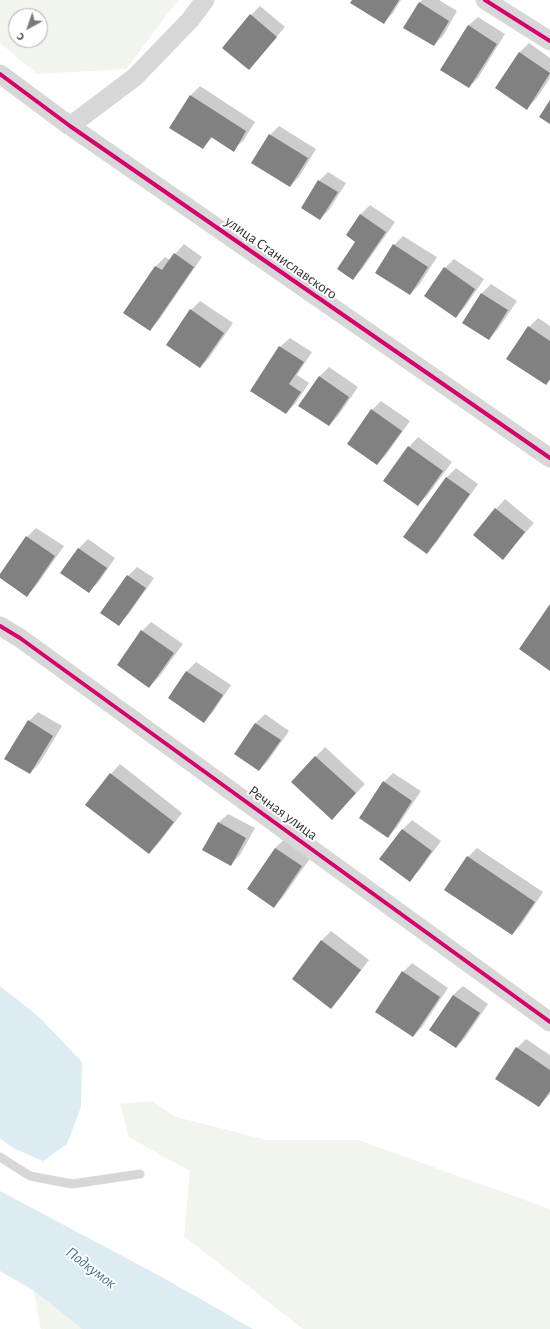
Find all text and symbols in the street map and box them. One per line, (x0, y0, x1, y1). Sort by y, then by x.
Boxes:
north arrow (8, 8, 48, 48)
text: С (15, 31, 26, 43)
street label: улица Станиславского (221, 213, 341, 303)
street label: Речная улица (245, 782, 321, 844)
water label: Подкумок (62, 1243, 120, 1293)

